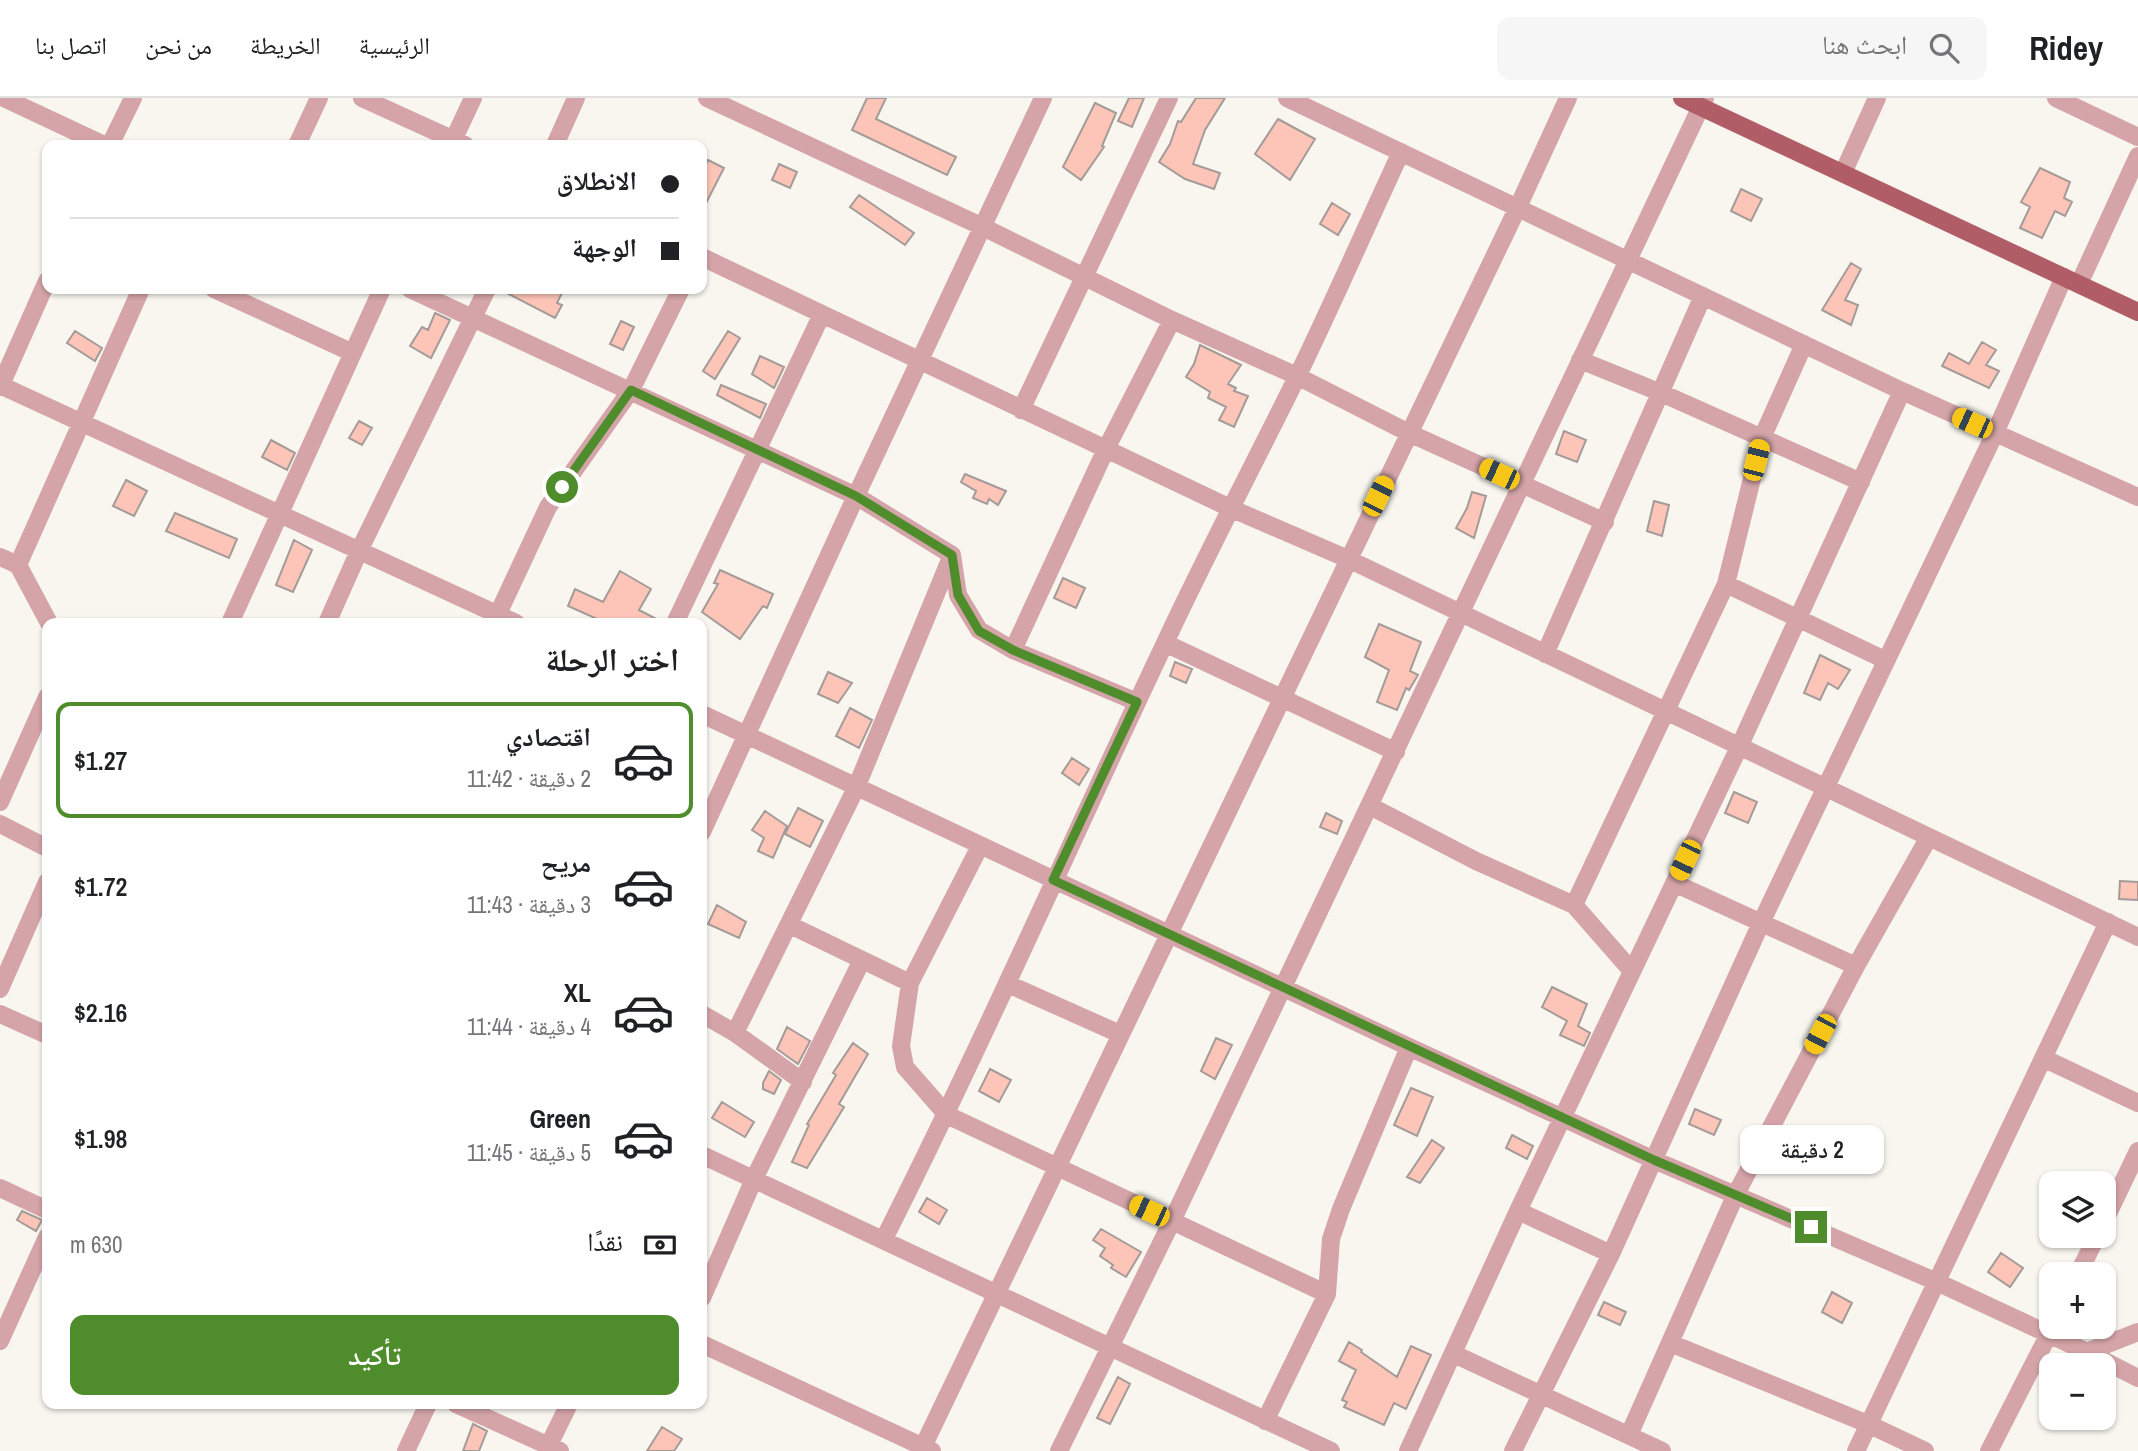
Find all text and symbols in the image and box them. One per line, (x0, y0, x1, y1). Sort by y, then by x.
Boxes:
search box (1497, 17, 1987, 80)
text: Ridey (2029, 26, 2103, 70)
text: ابحث هنا (1822, 27, 1907, 62)
text: اتصل بنا (35, 29, 107, 61)
text: من نحن (145, 29, 212, 61)
text: الخريطة (250, 29, 321, 61)
text: الرئيسية (359, 29, 430, 61)
icon: search (1925, 29, 1963, 67)
text: الانطلاق (557, 163, 637, 198)
text: الوجهة (572, 230, 637, 265)
car (1949, 405, 1996, 441)
car (1741, 437, 1772, 483)
car (1476, 456, 1523, 492)
route start (546, 471, 578, 503)
car (1360, 473, 1397, 519)
text: اختر الرحلة (545, 638, 679, 681)
text: اقتصادي (506, 719, 591, 754)
icon: car (612, 729, 675, 792)
text: $1.27 (74, 743, 127, 778)
text: 2 دقيقة · 11:42 (467, 763, 591, 794)
car (1667, 837, 1704, 883)
text: مريح (541, 845, 591, 880)
icon: car (612, 855, 675, 918)
text: $1.72 (74, 869, 127, 904)
text: 3 دقيقة · 11:43 (467, 889, 591, 920)
text: XL (564, 975, 591, 1010)
icon: car (612, 981, 675, 1044)
text: $2.16 (74, 995, 127, 1030)
text: 4 دقيقة · 11:44 (467, 1011, 591, 1042)
car (1801, 1011, 1840, 1057)
text: Green (529, 1101, 591, 1136)
icon: car (612, 1107, 675, 1170)
text: $1.98 (74, 1121, 127, 1156)
callout: 2 دقيقة (1739, 1126, 1883, 1174)
text: 2 دقيقة (1780, 1134, 1844, 1165)
text: 5 دقيقة · 11:45 (467, 1137, 591, 1168)
map controls (2039, 1171, 2116, 1430)
button: layers (2039, 1171, 2116, 1248)
car (1126, 1193, 1173, 1229)
route end (1795, 1211, 1827, 1243)
text: نقدًا (587, 1224, 623, 1259)
icon: cash (641, 1226, 679, 1264)
text: 630 m (70, 1229, 122, 1260)
button: + (2039, 1262, 2116, 1339)
button: تأكيد (70, 1315, 679, 1395)
button: − (2039, 1353, 2116, 1430)

